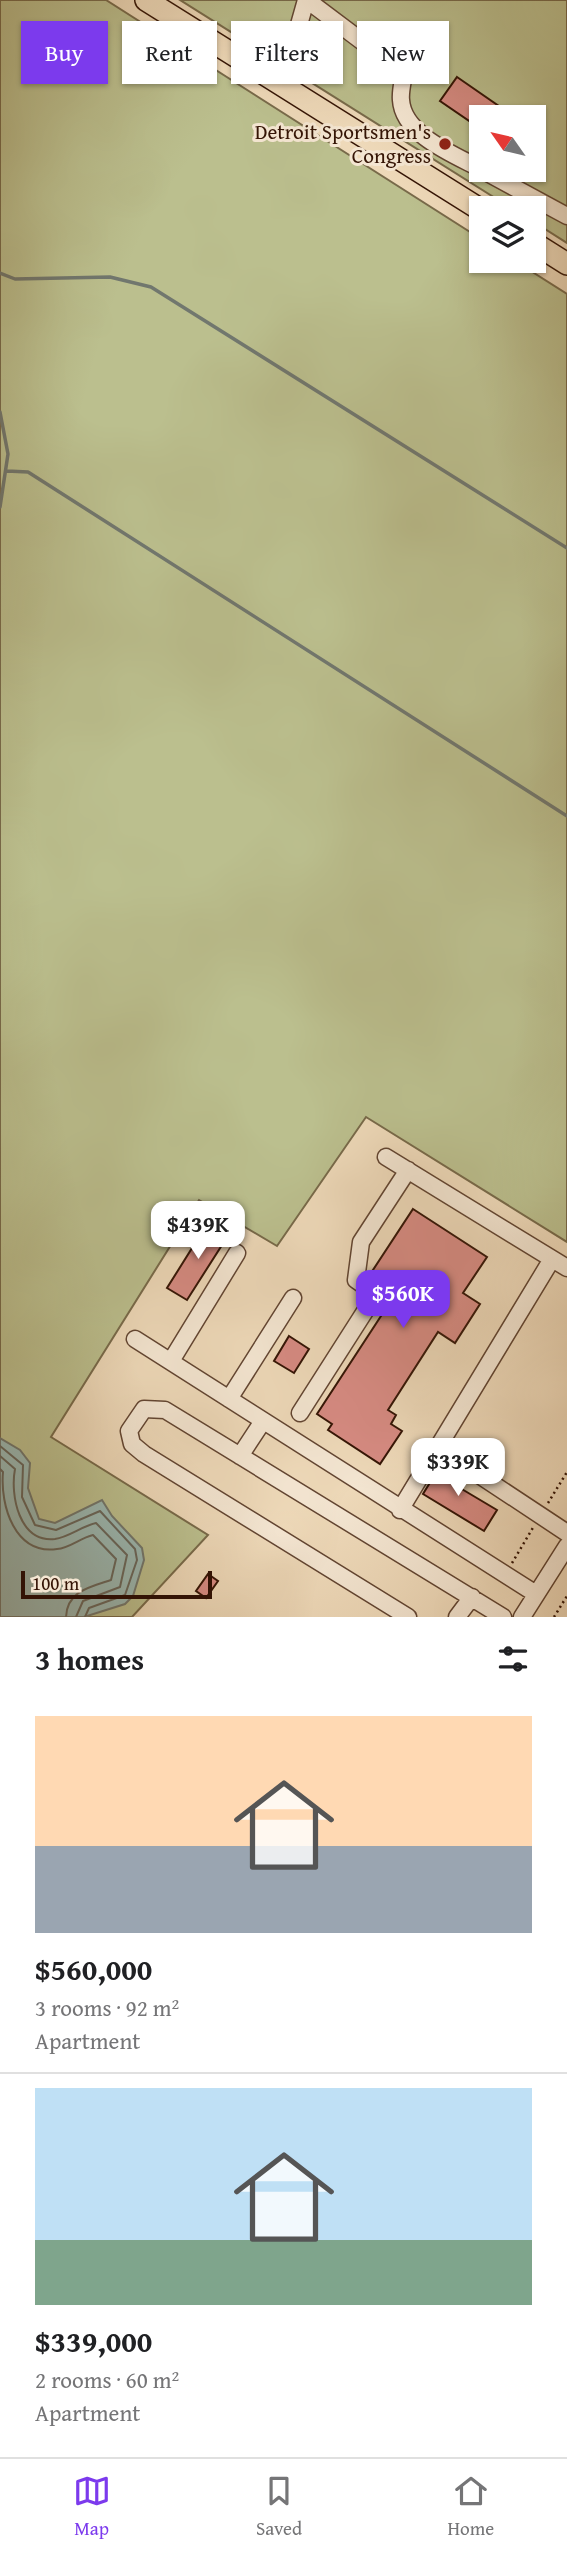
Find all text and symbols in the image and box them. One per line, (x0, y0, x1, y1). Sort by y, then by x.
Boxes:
chip: Buy (21, 21, 108, 84)
chip: Rent (122, 21, 217, 84)
chip: Filters (231, 21, 343, 84)
chip: New (357, 21, 449, 84)
north arrow (469, 105, 546, 182)
map controls (469, 105, 546, 273)
place label: Detroit Sportsmen's Congress (255, 116, 431, 171)
marker: Detroit Sportsmen's Congress (437, 136, 453, 152)
button: layers (469, 196, 546, 273)
pin: $439K (149, 1202, 247, 1261)
text: $439K (167, 1207, 229, 1240)
pin: $560K (354, 1270, 452, 1330)
text: $560K (372, 1276, 434, 1309)
pin: $339K (409, 1438, 507, 1498)
text: $339K (427, 1444, 489, 1477)
scale bar (21, 1568, 212, 1600)
text: 100 m (32, 1569, 79, 1597)
text: 3 homes (35, 1637, 144, 1681)
icon: filters (494, 1640, 532, 1678)
icon: home (221, 1762, 347, 1888)
text: $560,000 (35, 1947, 152, 1991)
text: 3 rooms · 92 m² (35, 1991, 179, 2024)
text: Apartment (35, 2024, 140, 2057)
icon: home (221, 2134, 347, 2260)
text: $339,000 (35, 2319, 152, 2363)
text: 2 rooms · 60 m² (35, 2363, 179, 2396)
text: Apartment (35, 2396, 140, 2429)
tab: Map (73, 2472, 111, 2542)
tab: Saved (256, 2472, 302, 2542)
tab: Home (448, 2472, 494, 2542)

